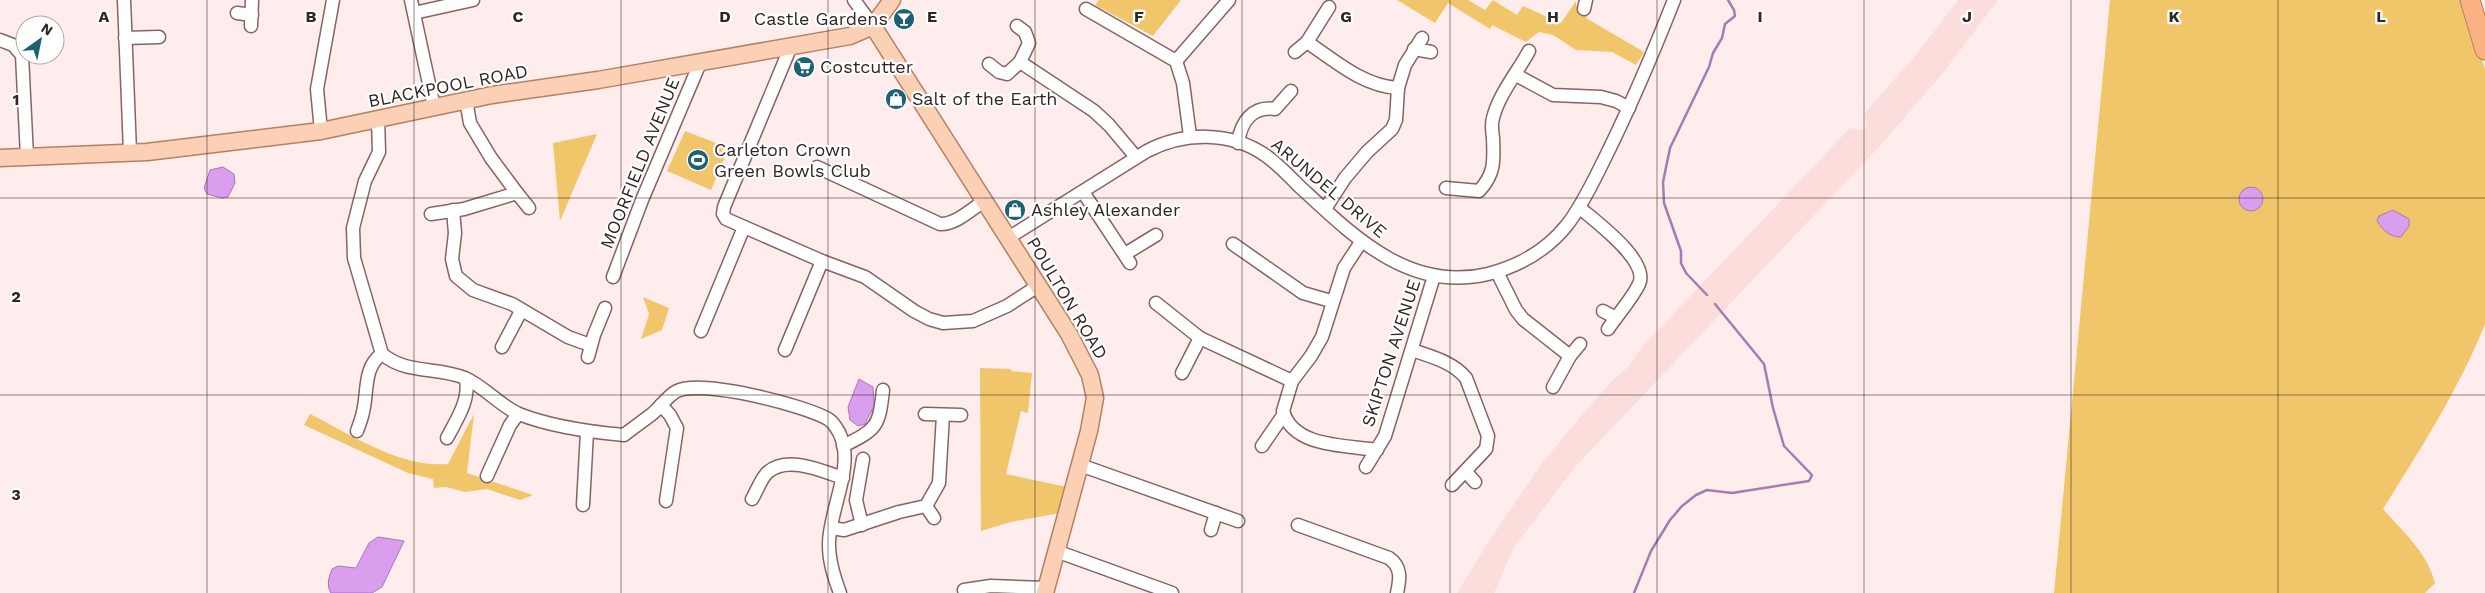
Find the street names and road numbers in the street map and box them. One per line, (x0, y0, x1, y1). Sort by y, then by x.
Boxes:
street label: BLACKPOOL ROAD (366, 60, 530, 111)
street label: MOORFIELD AVENUE (596, 74, 683, 251)
street label: ARUNDEL DRIVE (1267, 133, 1391, 242)
street label: POULTON ROAD (1023, 233, 1112, 363)
street label: SKIPTON AVENUE (1357, 277, 1424, 429)

